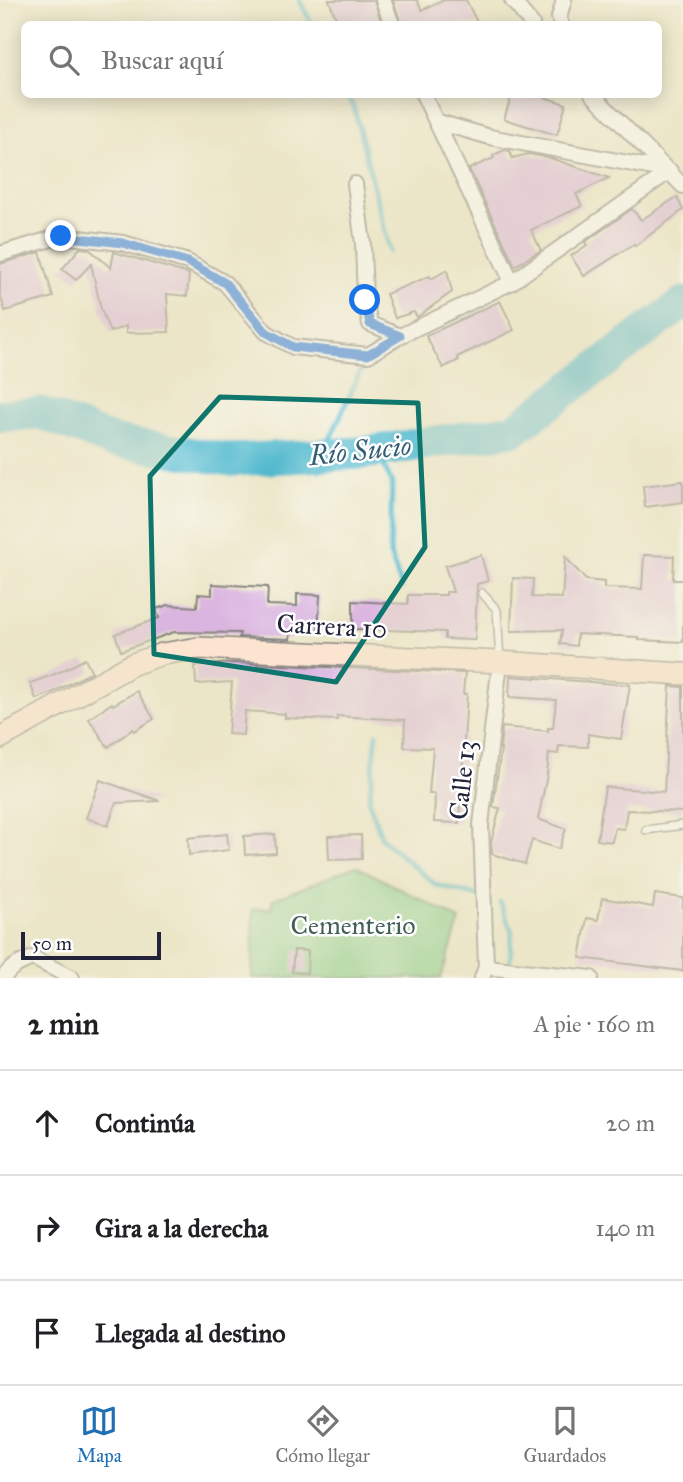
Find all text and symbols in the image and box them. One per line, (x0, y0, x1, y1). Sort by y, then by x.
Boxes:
search box (21, 21, 662, 98)
icon: search (45, 41, 83, 79)
text: Buscar aquí (101, 44, 223, 76)
route end (45, 220, 76, 251)
route start (349, 284, 380, 315)
water label: Río Sucio (306, 428, 413, 473)
street label: Carrera 10 (276, 607, 388, 645)
street label: Calle 13 (442, 739, 482, 821)
park label: Cementerio (290, 909, 416, 941)
scale bar (21, 929, 161, 961)
text: 50 m (32, 932, 72, 955)
text: 2 min (28, 1006, 99, 1042)
text: A pie · 160 m (534, 1010, 655, 1038)
icon: ahead (28, 1104, 66, 1142)
text: Continúa (95, 1107, 195, 1139)
text: 20 m (606, 1109, 655, 1137)
icon: right (28, 1209, 66, 1247)
text: Gira a la derecha (95, 1212, 268, 1244)
text: 140 m (595, 1214, 655, 1242)
icon: arrive (28, 1314, 66, 1352)
text: Llegada al destino (95, 1317, 286, 1349)
tab: Mapa (77, 1402, 122, 1467)
tab: Cómo llegar (275, 1402, 370, 1467)
tab: Guardados (523, 1402, 606, 1467)

